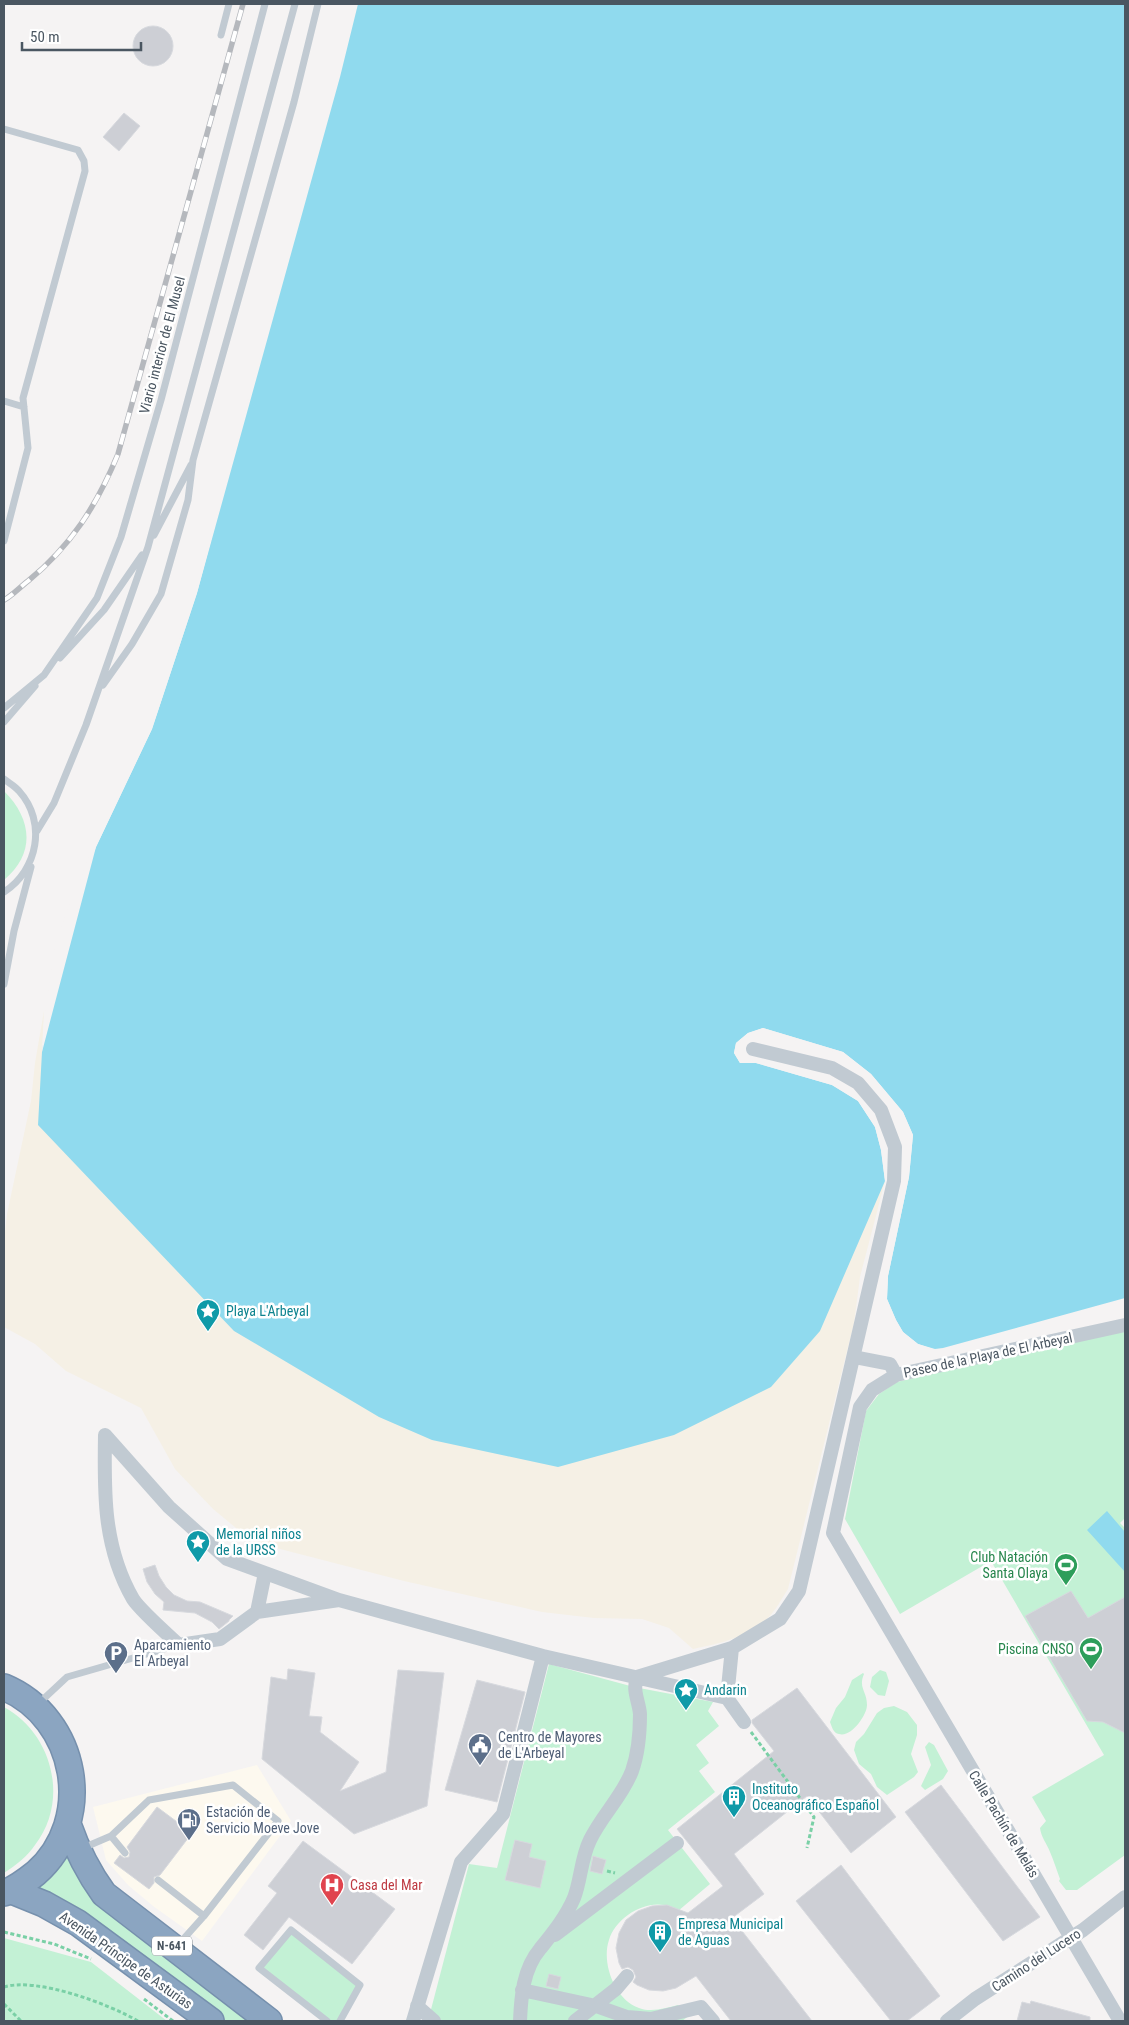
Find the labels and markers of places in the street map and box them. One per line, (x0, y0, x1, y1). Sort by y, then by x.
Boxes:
place icon: Playa L'Arbeyal (195, 1298, 221, 1332)
place label: Playa L'Arbeyal (226, 1303, 309, 1319)
place label: Memorial niños de la URSS (216, 1526, 302, 1558)
place icon: Memorial niños de la URSS (185, 1529, 211, 1563)
place label: Club Natación Santa Olaya (970, 1549, 1048, 1581)
sports icon: Club Natación Santa Olaya (1053, 1552, 1079, 1586)
sports icon: Piscina CNSO (1078, 1636, 1104, 1670)
place label: Aparcamiento El Arbeyal (134, 1637, 211, 1669)
parking icon: Aparcamiento El Arbeyal (103, 1640, 129, 1674)
place label: Piscina CNSO (998, 1641, 1074, 1657)
place icon: Andarin (673, 1677, 699, 1711)
place label: Andarin (704, 1682, 747, 1698)
place label: Centro de Mayores de L'Arbeyal (498, 1729, 602, 1761)
public building icon: Centro de Mayores de L'Arbeyal (467, 1732, 493, 1766)
place label: Instituto Oceanográfico Español (752, 1781, 879, 1813)
building icon: Instituto Oceanográfico Español (721, 1784, 747, 1818)
place label: Estación de Servicio Moeve Jove (206, 1804, 320, 1836)
fuel station icon: Estación de Servicio Moeve Jove (176, 1807, 202, 1841)
hospital icon: Casa del Mar (319, 1872, 345, 1906)
place label: Casa del Mar (350, 1877, 422, 1893)
place label: Empresa Municipal de Aguas (678, 1916, 783, 1948)
building icon: Empresa Municipal de Aguas (647, 1919, 673, 1953)

